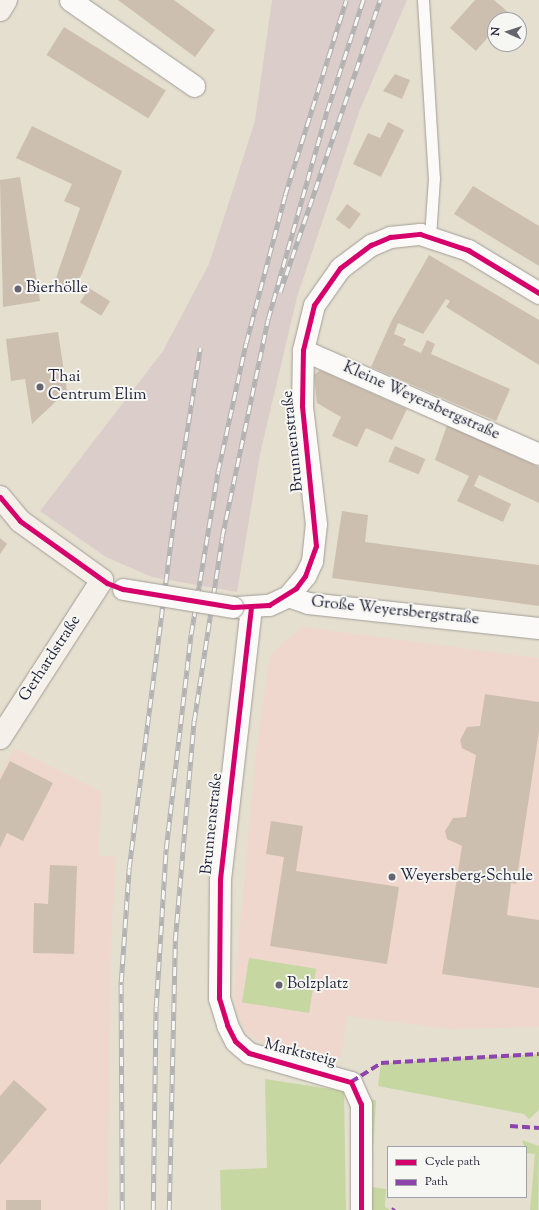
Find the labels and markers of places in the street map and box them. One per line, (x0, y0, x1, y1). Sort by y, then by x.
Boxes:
place label: Bierhölle (26, 279, 88, 299)
marker: Bierhölle (13, 284, 23, 294)
place label: Thai Centrum Elim (48, 368, 146, 406)
marker: Thai Centrum Elim (35, 382, 45, 392)
place label: Weyersberg-Schule (400, 867, 533, 887)
marker: Weyersberg-Schule (387, 872, 397, 882)
place label: Bolzplatz (287, 975, 348, 995)
marker: Bolzplatz (274, 980, 284, 990)

